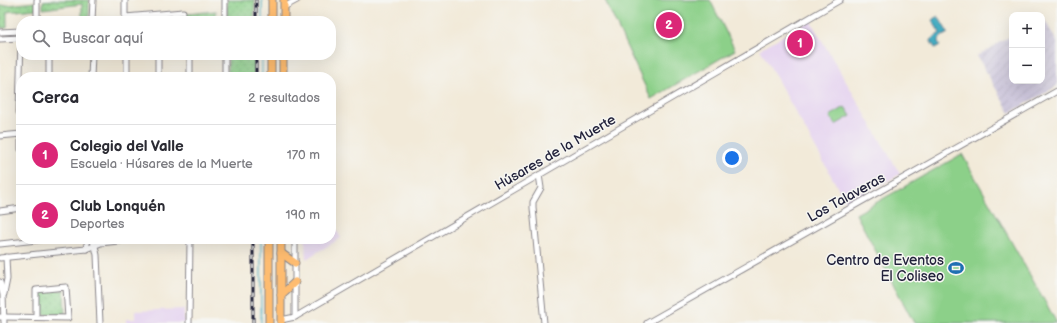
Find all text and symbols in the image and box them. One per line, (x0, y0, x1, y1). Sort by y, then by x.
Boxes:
pin: 2 (656, 10, 682, 40)
map controls (1009, 12, 1045, 84)
button: + (1009, 12, 1045, 48)
search box (16, 16, 336, 60)
icon: search (30, 27, 52, 49)
pin: 1 (787, 28, 813, 58)
text: Buscar aquí (62, 29, 143, 48)
button: − (1009, 48, 1045, 84)
text: Cerca (32, 88, 79, 108)
text: 2 resultados (248, 90, 320, 106)
street label: Húsares de la Muerte (492, 111, 619, 194)
text: Colegio del Valle (70, 137, 184, 156)
text: 1 (42, 147, 48, 163)
text: 170 m (287, 147, 320, 163)
your location (722, 148, 742, 168)
text: Escuela · Húsares de la Muerte (70, 156, 253, 172)
street label: Los Talaveras (804, 169, 888, 226)
text: Club Lonquén (70, 197, 165, 216)
text: 2 (41, 207, 49, 223)
text: 190 m (286, 207, 320, 223)
text: Deportes (70, 216, 125, 232)
place label: Centro de Eventos El Coliseo (826, 252, 944, 285)
sports icon: Centro de Eventos El Coliseo (947, 259, 965, 277)

